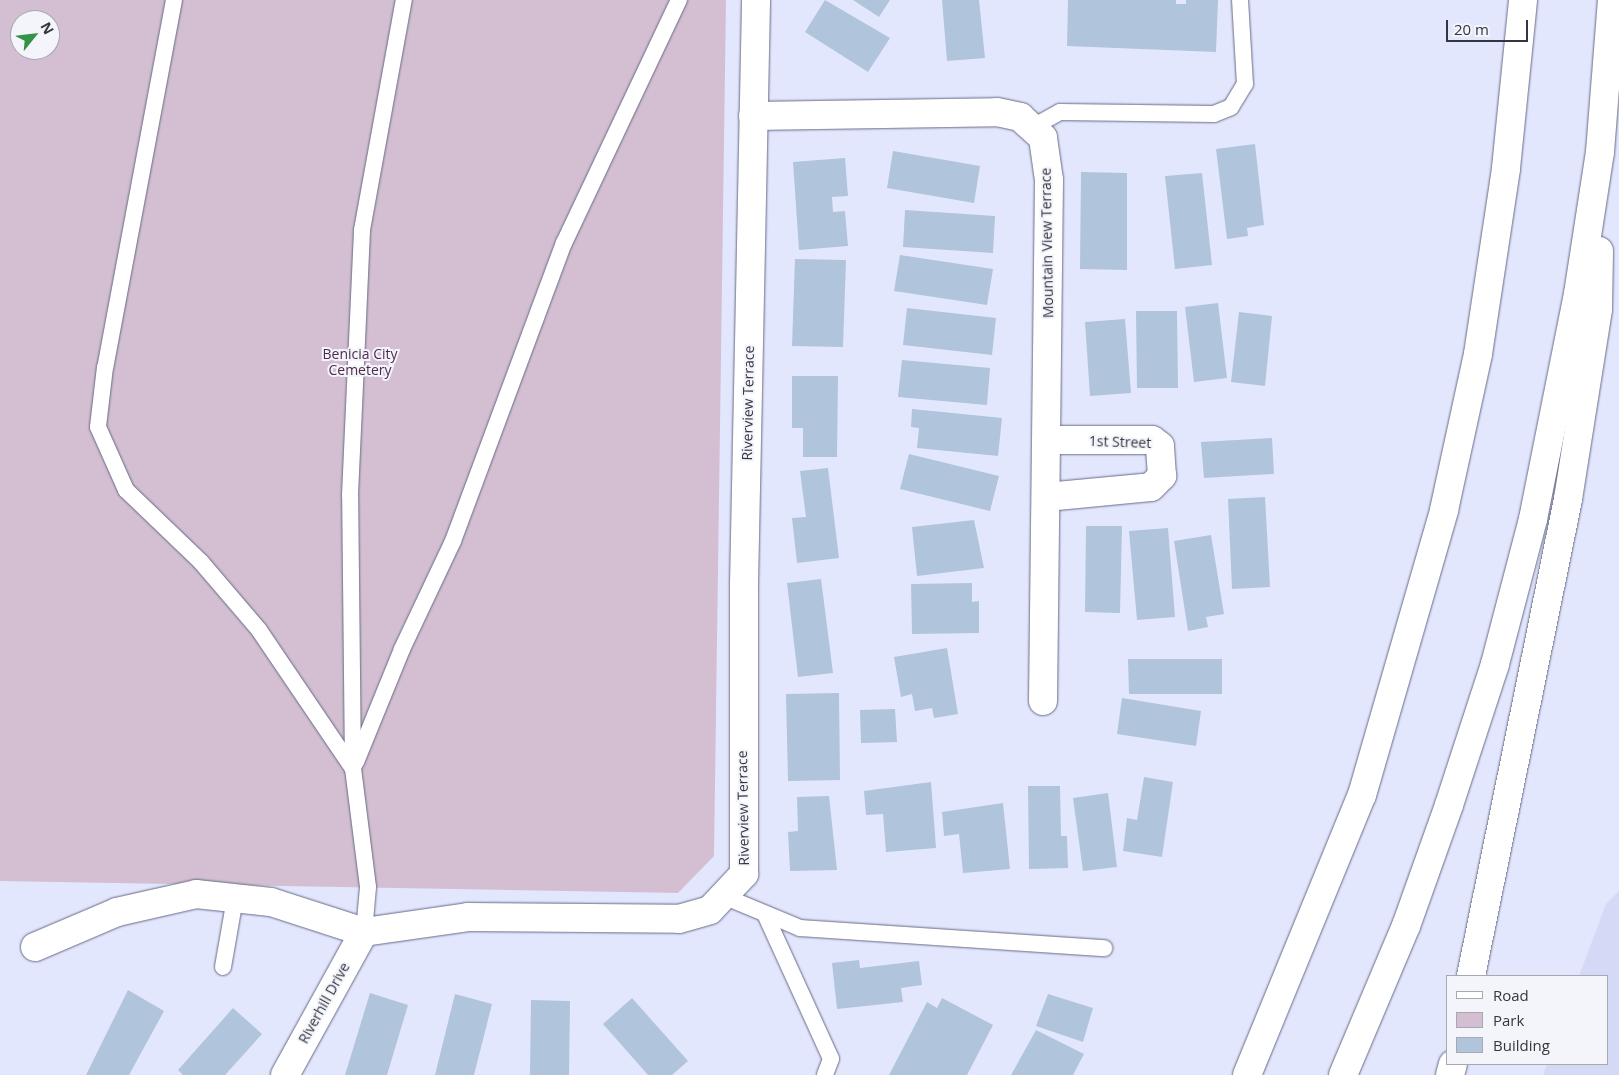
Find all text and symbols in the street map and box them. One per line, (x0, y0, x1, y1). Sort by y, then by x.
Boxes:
north arrow (10, 10, 60, 60)
scale bar (1449, 10, 1532, 42)
text: N (37, 18, 59, 38)
text: 20 m (1454, 19, 1489, 39)
street label: Mountain View Terrace (1037, 168, 1057, 318)
street label: Riverview Terrace (739, 345, 757, 461)
park label: Benicia City Cemetery (322, 346, 398, 378)
street label: 1st Street (1089, 433, 1151, 451)
street label: Riverview Terrace (734, 750, 752, 866)
street label: Riverhill Drive (295, 960, 353, 1046)
legend (1446, 975, 1609, 1065)
text: Road (1493, 985, 1529, 1005)
text: Park (1493, 1010, 1524, 1030)
text: Building (1493, 1035, 1550, 1055)

